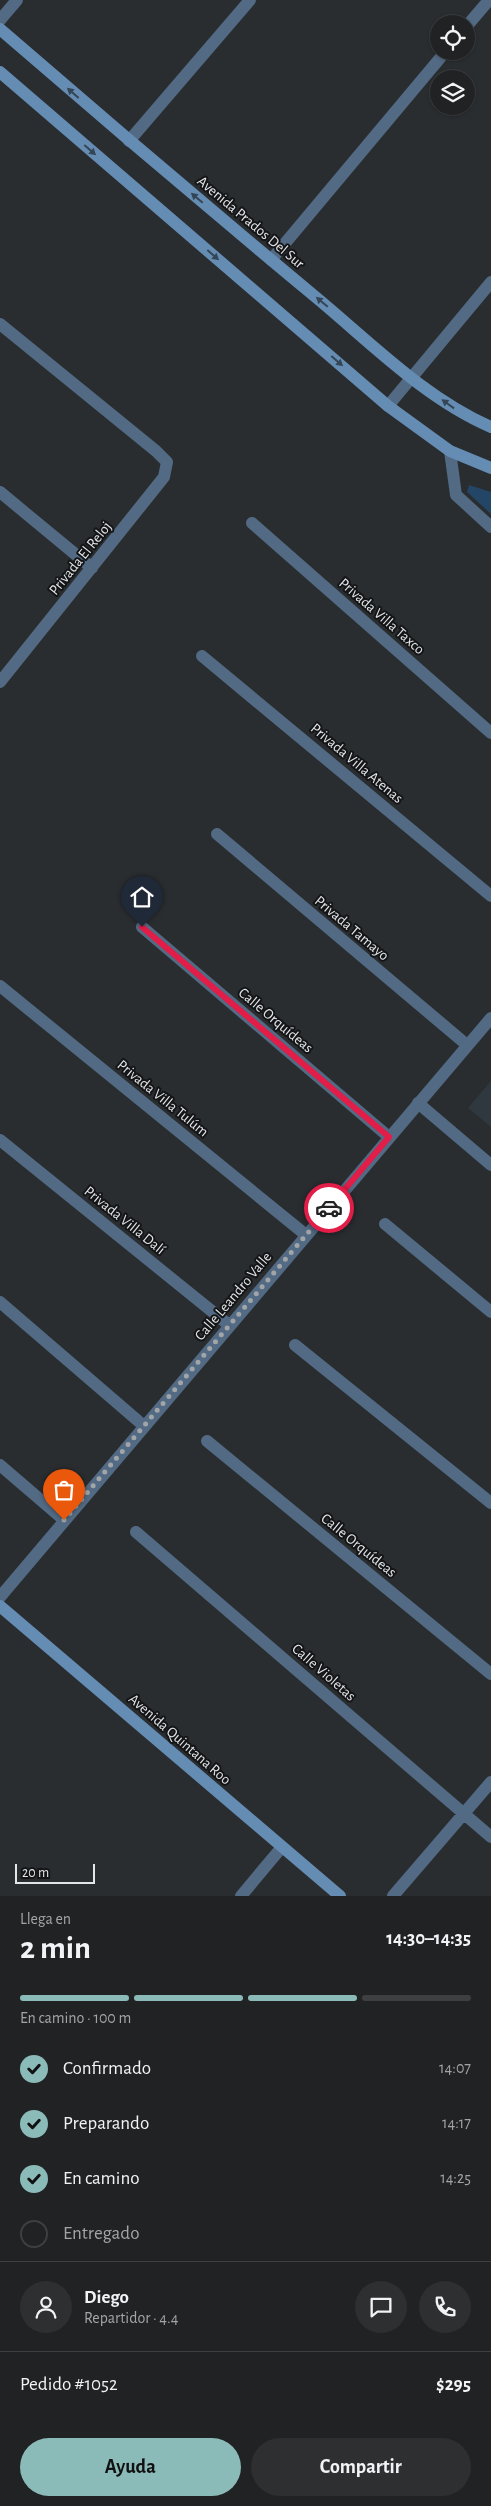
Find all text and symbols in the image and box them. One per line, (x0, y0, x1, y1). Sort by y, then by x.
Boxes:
map controls (430, 15, 475, 115)
button: locate (430, 15, 475, 60)
button: layers (430, 70, 475, 115)
one-way arrow (67, 87, 80, 98)
one-way arrow (83, 144, 96, 155)
street label: Avenida Prados Del Sur (194, 173, 307, 271)
one-way arrow (191, 192, 204, 203)
one-way arrow (207, 250, 220, 261)
one-way arrow (316, 296, 328, 308)
one-way arrow (330, 356, 343, 367)
one-way arrow (441, 399, 455, 409)
street label: Privada El Reloj (46, 519, 114, 598)
street label: Privada Villa Taxco (336, 575, 427, 657)
street label: Privada Villa Atenas (308, 721, 406, 806)
pin (121, 876, 163, 927)
icon: home (128, 883, 156, 911)
street label: Privada Tamayo (312, 893, 392, 964)
street label: Calle Orquídeas (236, 985, 316, 1056)
street label: Privada Villa Tulúm (114, 1057, 211, 1140)
street label: Privada Villa Dalí (81, 1183, 168, 1258)
courier (304, 1183, 354, 1233)
icon: car (315, 1194, 343, 1222)
street label: Calle Leandro Valle (192, 1249, 275, 1343)
pin (43, 1469, 85, 1520)
icon: bag (50, 1476, 78, 1504)
street label: Calle Orquídeas (318, 1511, 399, 1580)
street label: Calle Violetas (289, 1641, 358, 1704)
street label: Avenida Quintana Roo (126, 1691, 234, 1788)
scale bar (15, 1861, 95, 1884)
text: 20 m (22, 1866, 49, 1880)
text: Llega en (20, 1911, 71, 1927)
text: 14:30–14:35 (386, 1929, 471, 1948)
text: 2 min (20, 1932, 91, 1964)
text: En camino · 100 m (20, 2010, 131, 2026)
icon: check (20, 2055, 48, 2083)
text: Confirmado (63, 2059, 151, 2078)
text: 14:07 (439, 2060, 471, 2076)
icon: check (20, 2110, 48, 2138)
text: Preparando (63, 2114, 149, 2133)
text: 14:17 (442, 2115, 471, 2131)
icon: check (20, 2165, 48, 2193)
text: En camino (63, 2169, 140, 2188)
text: 14:25 (440, 2170, 471, 2186)
text: Entregado (63, 2224, 139, 2243)
button: person (20, 2281, 72, 2333)
button: chat (355, 2281, 407, 2333)
button: phone (419, 2281, 471, 2333)
text: Diego (84, 2288, 129, 2307)
text: Repartidor · 4.4 (84, 2310, 178, 2326)
text: Pedido #1052 (20, 2375, 118, 2394)
text: $295 (436, 2375, 471, 2394)
button: Ayuda (20, 2438, 241, 2496)
button: Compartir (251, 2438, 471, 2496)

